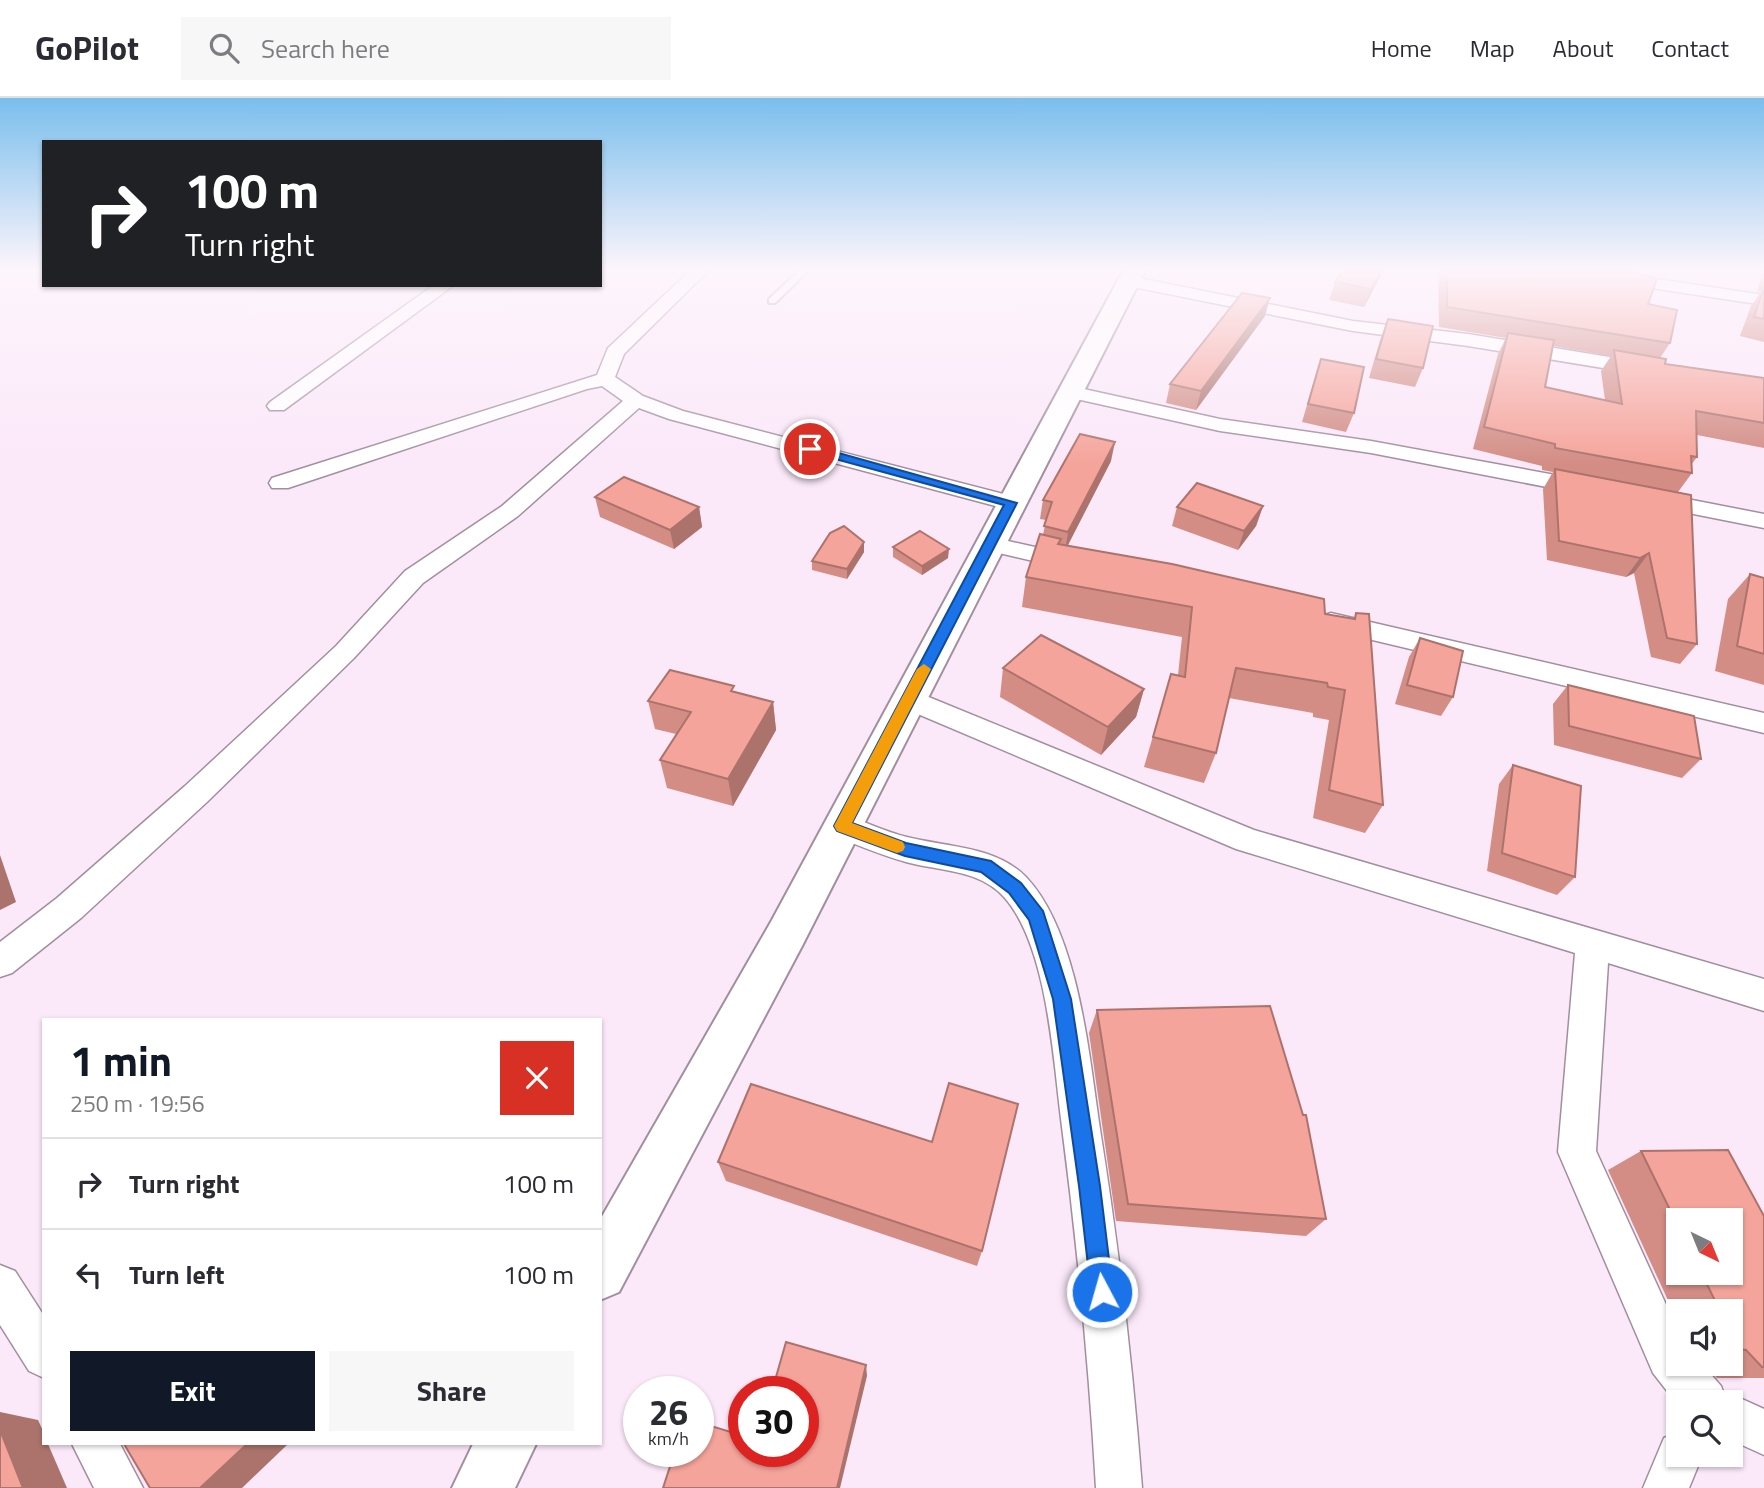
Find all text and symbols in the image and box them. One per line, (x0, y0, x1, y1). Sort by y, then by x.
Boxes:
search box (181, 17, 671, 80)
text: GoPilot (35, 23, 139, 73)
icon: search (205, 29, 243, 67)
text: Search here (261, 29, 390, 68)
text: Home (1371, 30, 1432, 66)
text: Map (1470, 30, 1515, 66)
text: About (1553, 30, 1613, 66)
text: Contact (1651, 30, 1729, 66)
text: 100 m (185, 152, 319, 227)
icon: right (70, 168, 161, 259)
text: Turn right (185, 220, 314, 268)
pin (780, 419, 840, 479)
icon: arrive (791, 430, 829, 468)
text: 1 min (70, 1028, 172, 1092)
button: close (500, 1041, 574, 1115)
text: 250 m · 19:56 (70, 1086, 205, 1121)
text: Turn right (129, 1164, 240, 1203)
text: 100 m (503, 1164, 574, 1203)
icon: right (70, 1165, 108, 1203)
north arrow (1666, 1208, 1743, 1284)
map controls (1666, 1208, 1743, 1467)
text: Turn left (129, 1255, 224, 1294)
text: 100 m (503, 1255, 574, 1294)
position arrow (1065, 1255, 1139, 1329)
icon: left (70, 1256, 108, 1294)
button: sound (1666, 1299, 1743, 1376)
button: Exit (70, 1351, 315, 1431)
button: Share (329, 1351, 574, 1431)
speed limit sign: 30 (728, 1376, 819, 1467)
text: 26 (649, 1385, 688, 1439)
button: search (1666, 1390, 1743, 1467)
text: km/h (648, 1425, 689, 1452)

